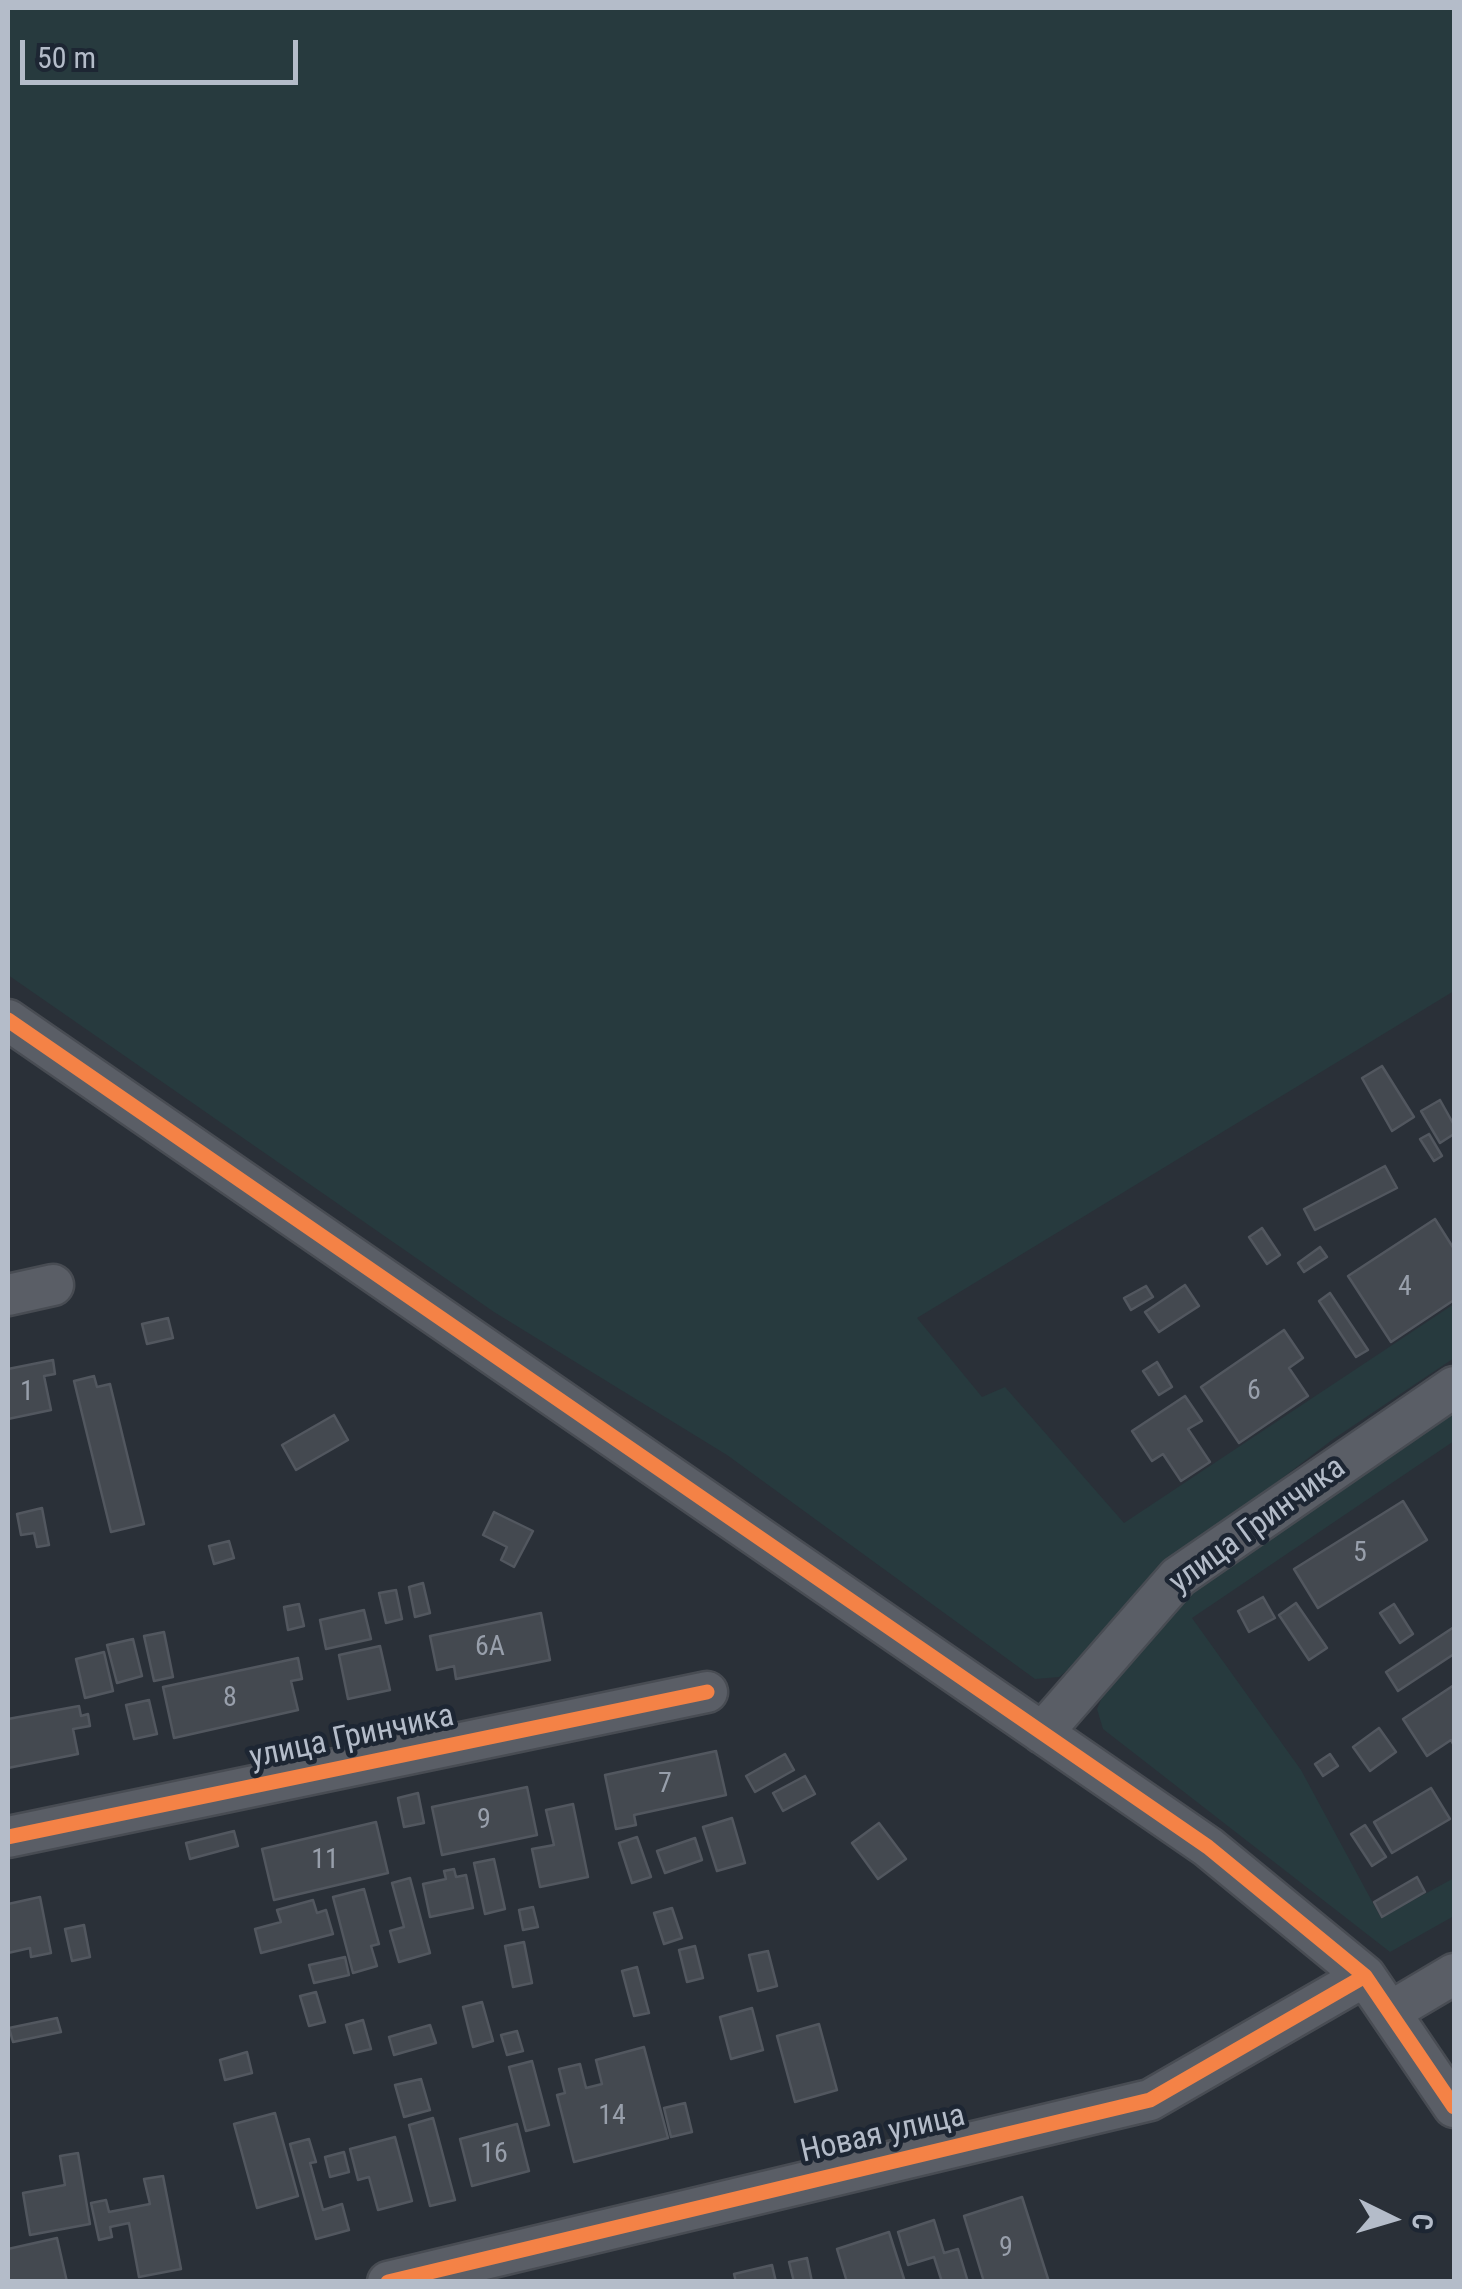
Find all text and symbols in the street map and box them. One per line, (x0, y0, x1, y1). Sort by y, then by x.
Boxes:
scale bar (25, 20, 302, 82)
text: 50 m (37, 40, 96, 75)
house number: 4 (1398, 1271, 1412, 1305)
house number: 6 (1247, 1375, 1261, 1409)
house number: 1 (20, 1376, 34, 1410)
street label: улица Гринчика (1163, 1449, 1353, 1603)
house number: 5 (1353, 1537, 1367, 1571)
house number: 6А (475, 1631, 505, 1665)
house number: 8 (223, 1682, 237, 1716)
street label: улица Гринчика (246, 1698, 458, 1778)
house number: 7 (658, 1768, 672, 1802)
house number: 9 (477, 1804, 491, 1838)
house number: 11 (311, 1844, 339, 1878)
street label: Новая улица (797, 2097, 969, 2173)
house number: 14 (598, 2100, 626, 2134)
house number: 16 (480, 2138, 508, 2172)
north arrow (1342, 2169, 1442, 2269)
text: С (1405, 2212, 1440, 2231)
house number: 9 (999, 2232, 1013, 2266)

